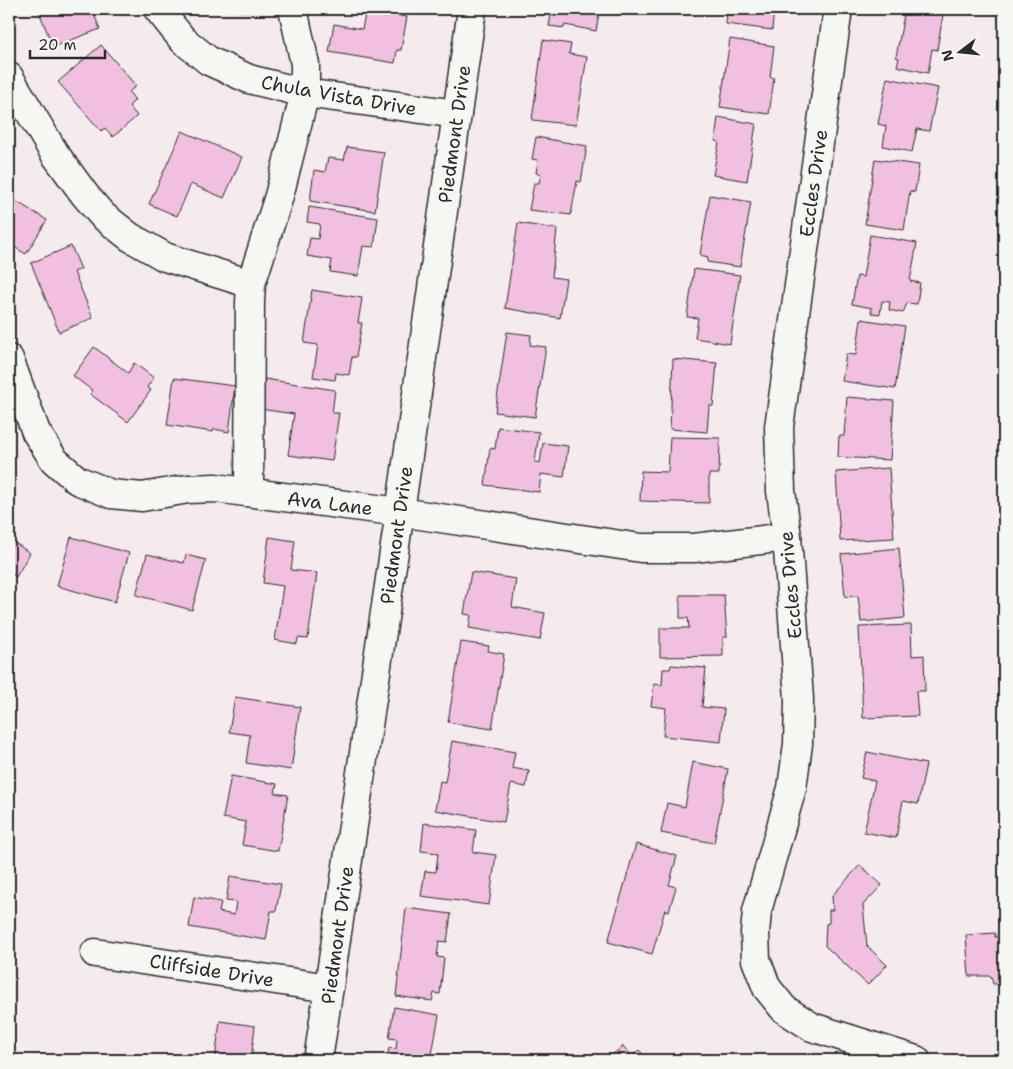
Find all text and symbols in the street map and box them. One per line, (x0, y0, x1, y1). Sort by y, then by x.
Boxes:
scale bar (30, 28, 105, 60)
north arrow (936, 28, 986, 78)
text: 20 m (38, 35, 77, 55)
text: N (937, 48, 958, 63)
street label: Piedmont Drive (432, 63, 477, 205)
street label: Chula Vista Drive (259, 69, 419, 121)
street label: Eccles Drive (794, 128, 833, 238)
street label: Piedmont Drive (374, 464, 419, 606)
street label: Ava Lane (286, 486, 374, 521)
street label: Eccles Drive (773, 530, 808, 640)
street label: Piedmont Drive (315, 864, 360, 1006)
street label: Cliffside Drive (148, 948, 276, 993)

